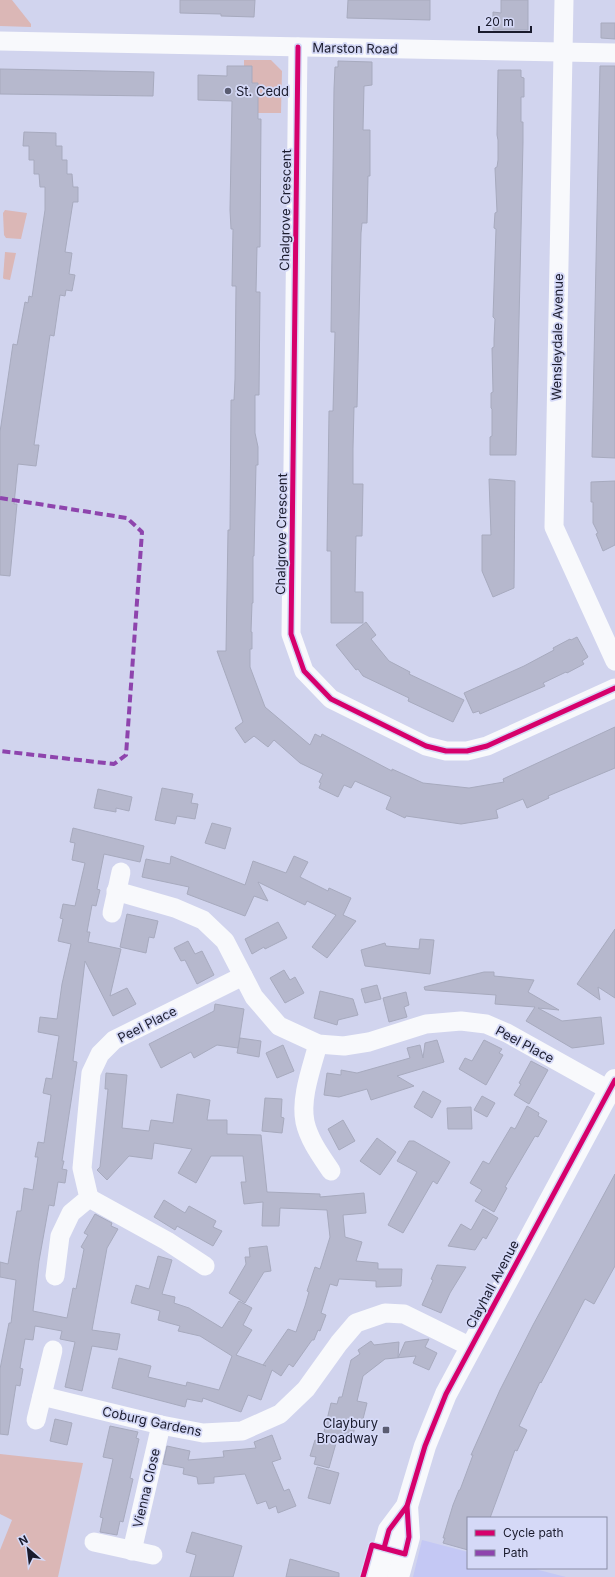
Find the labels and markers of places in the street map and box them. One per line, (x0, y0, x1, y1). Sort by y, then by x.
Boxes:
place label: St. Cedd (236, 83, 289, 99)
marker: St. Cedd (223, 86, 233, 96)
place label: Claybury Broadway (317, 1415, 378, 1446)
marker: Claybury Broadway (381, 1425, 391, 1435)

